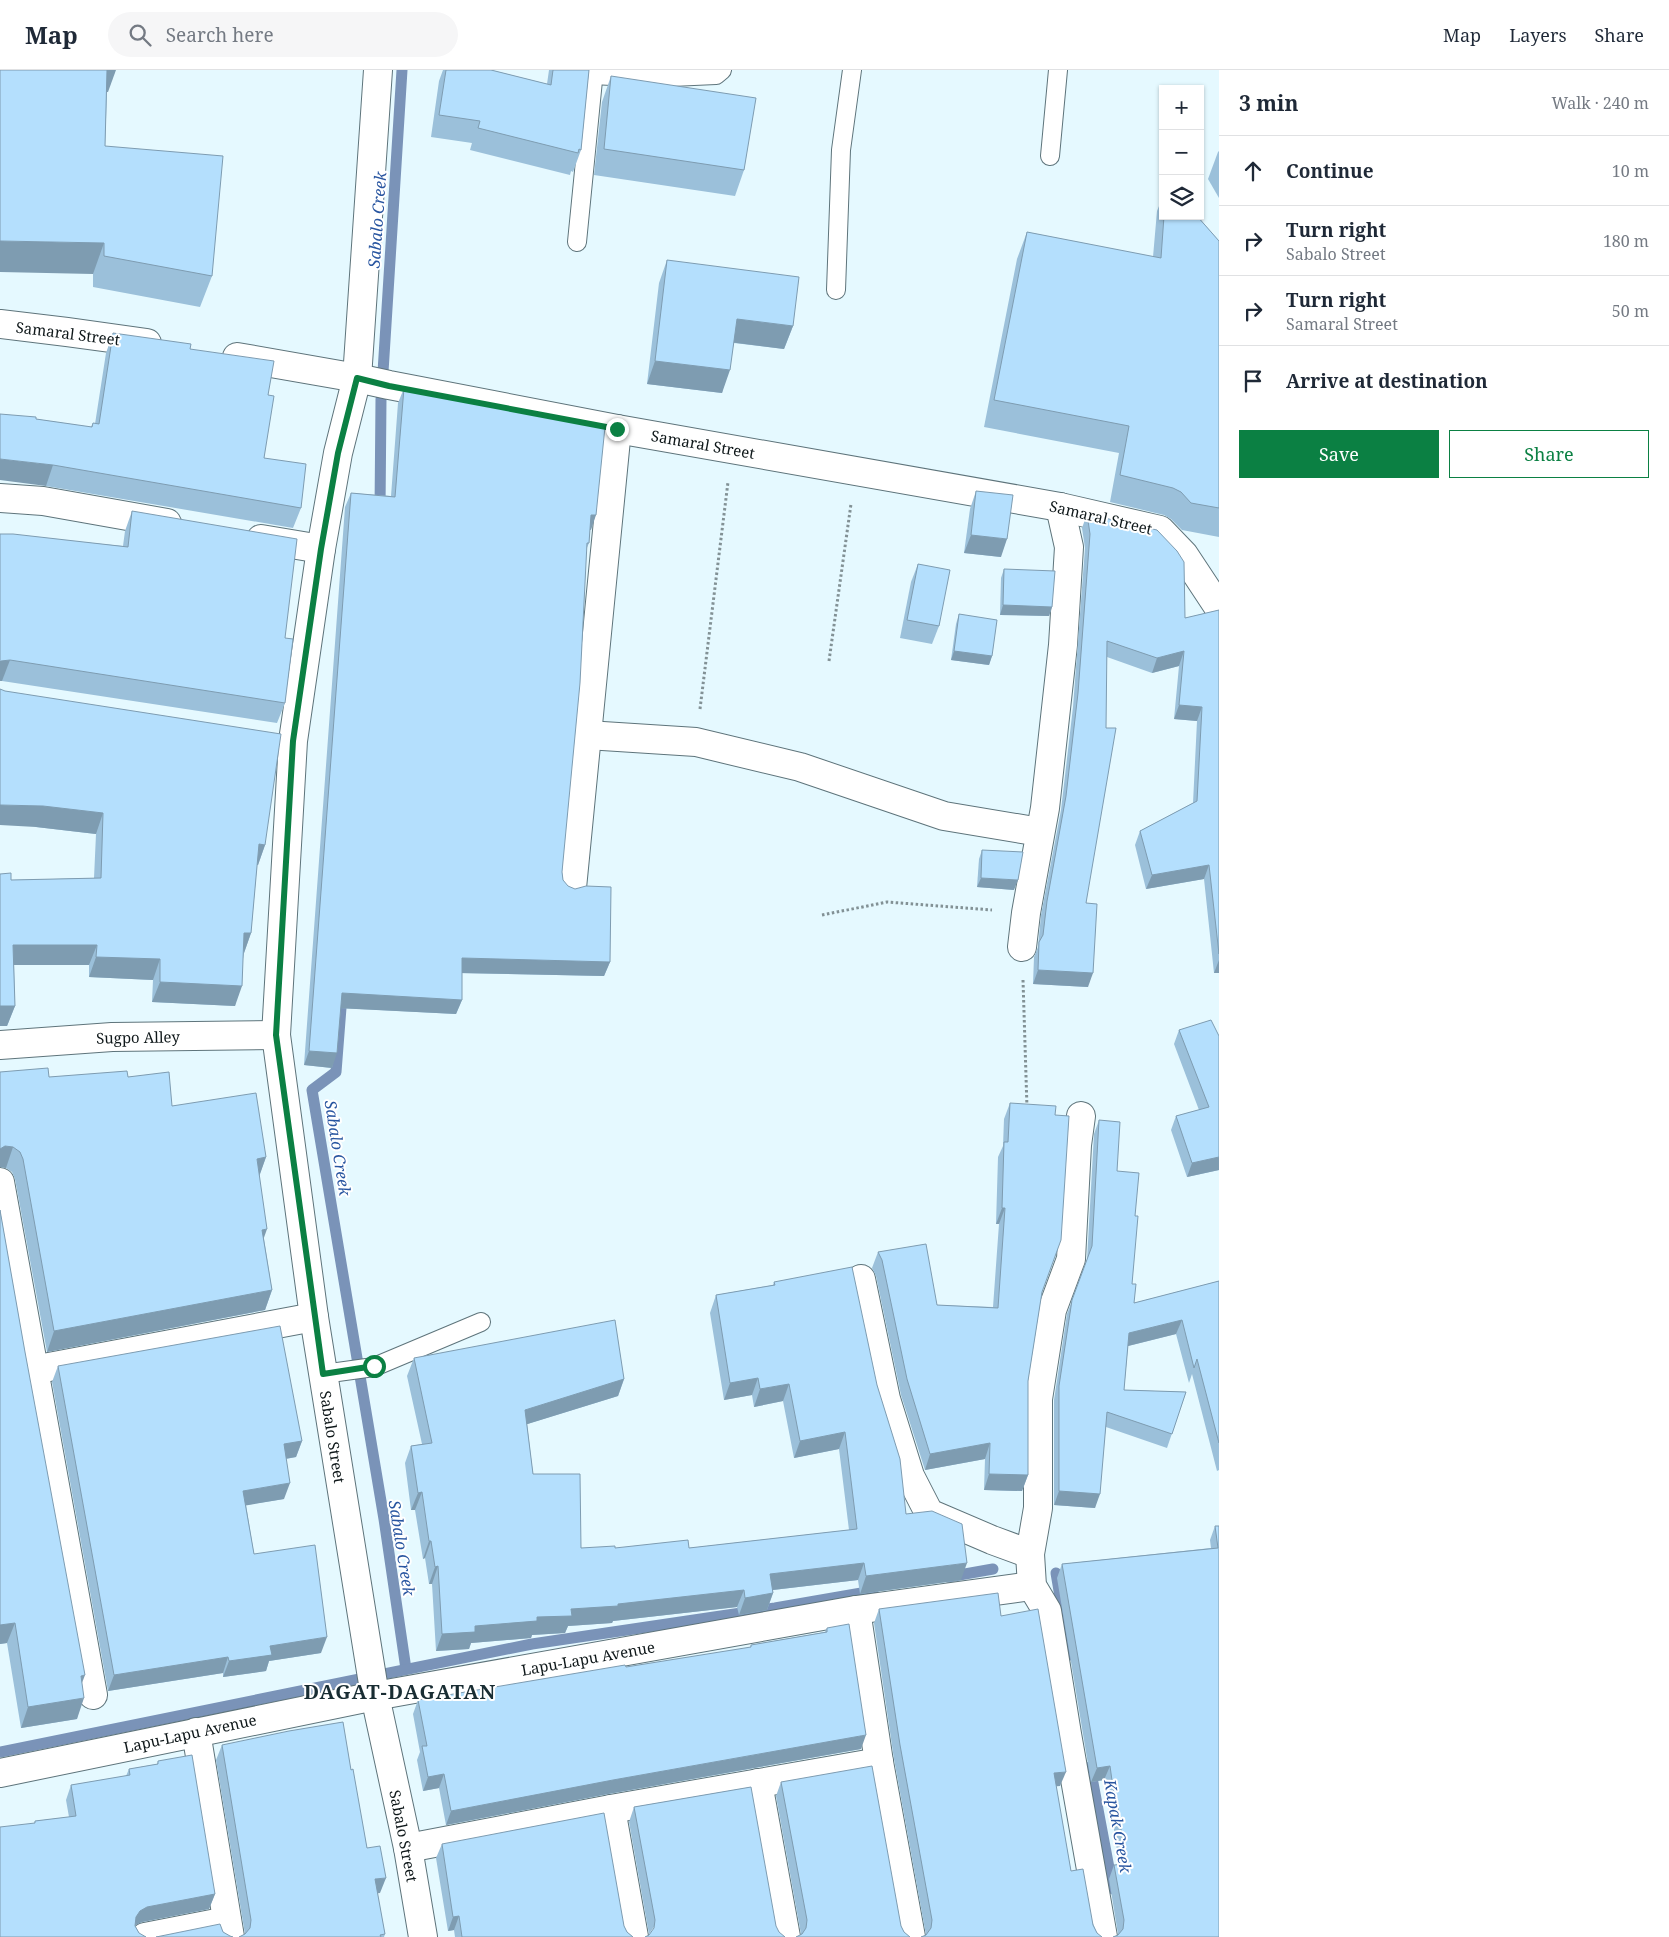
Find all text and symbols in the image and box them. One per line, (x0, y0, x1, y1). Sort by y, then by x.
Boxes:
search box (108, 12, 458, 57)
text: Map (25, 18, 78, 51)
icon: search (126, 21, 154, 49)
text: Search here (166, 22, 274, 48)
text: Map (1443, 23, 1481, 47)
text: Layers (1509, 23, 1567, 47)
text: Share (1595, 23, 1644, 47)
map controls (1159, 85, 1204, 220)
button: + (1159, 85, 1204, 130)
text: 3 min (1239, 89, 1298, 117)
text: Walk · 240 m (1552, 92, 1649, 114)
button: − (1159, 130, 1204, 175)
icon: ahead (1239, 157, 1267, 185)
text: Continue (1286, 158, 1374, 184)
text: 10 m (1612, 160, 1649, 182)
water label: Sabalo Creek (363, 170, 391, 269)
button: layers (1159, 175, 1204, 220)
text: Turn right (1286, 217, 1386, 243)
icon: right (1239, 227, 1267, 255)
text: 180 m (1603, 230, 1649, 252)
text: Sabalo Street (1286, 243, 1386, 265)
text: Turn right (1286, 287, 1386, 313)
icon: right (1239, 297, 1267, 325)
text: 50 m (1612, 300, 1649, 322)
text: Samaral Street (1286, 313, 1398, 335)
street label: Samaral Street (15, 317, 121, 349)
icon: arrive (1239, 367, 1267, 395)
text: Arrive at destination (1286, 368, 1488, 394)
route end (606, 418, 629, 441)
street label: Samaral Street (650, 425, 756, 463)
button: Save (1239, 430, 1439, 478)
button: Share (1449, 430, 1649, 478)
street label: Samaral Street (1048, 495, 1154, 539)
street label: Sugpo Alley (96, 1026, 181, 1048)
water label: Sabalo Creek (320, 1099, 357, 1198)
route start (363, 1355, 386, 1378)
street label: Sabalo Street (316, 1389, 350, 1485)
water label: Sabalo Creek (384, 1499, 421, 1598)
street label: Lapu-Lapu Avenue (520, 1636, 656, 1680)
district label: DAGAT-DAGATAN (304, 1678, 496, 1705)
street label: Lapu-Lapu Avenue (122, 1709, 258, 1757)
water label: Kapak Creek (1099, 1777, 1137, 1875)
street label: Sabalo Street (385, 1788, 423, 1884)

